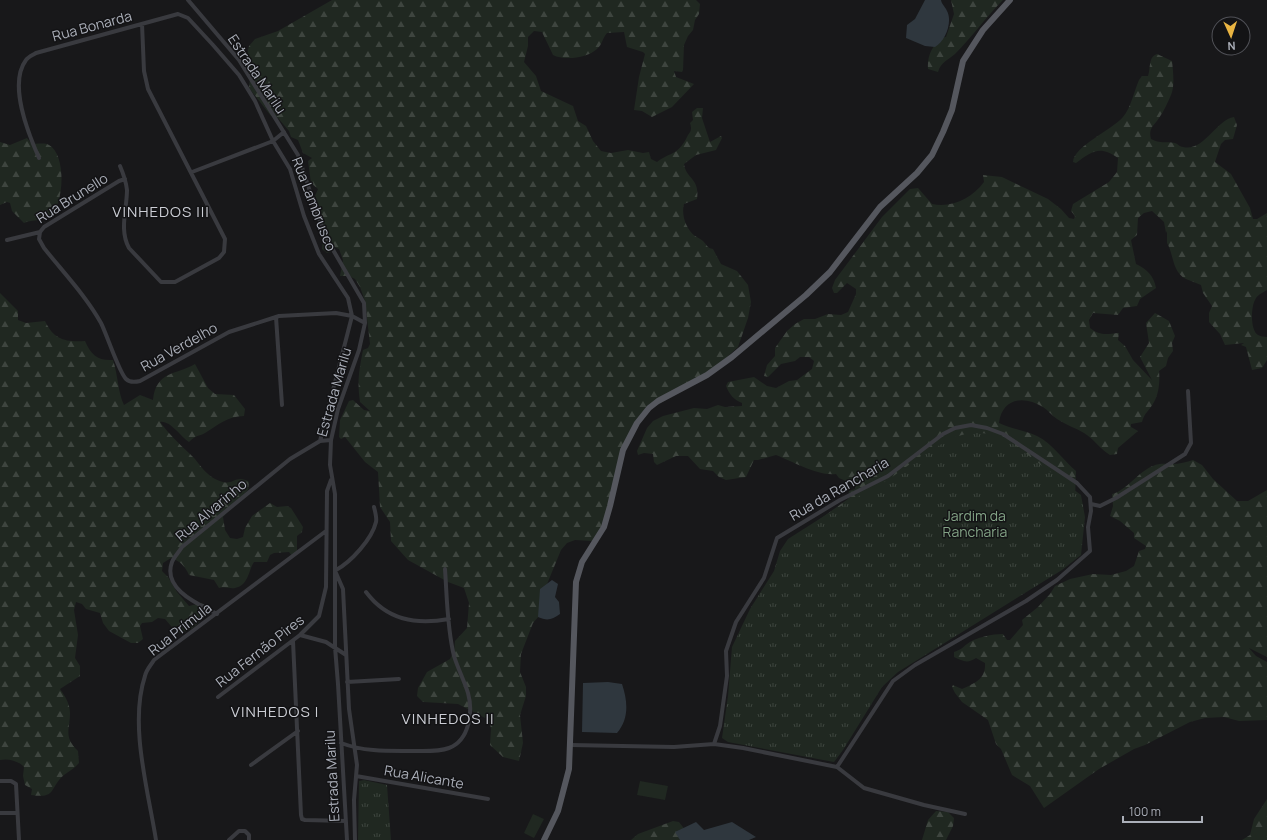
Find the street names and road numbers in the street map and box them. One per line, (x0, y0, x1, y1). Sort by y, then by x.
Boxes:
street label: Rua Bonarda (50, 6, 134, 45)
street label: Estrada Marilu (224, 30, 291, 117)
street label: Rua Lambrusco (288, 154, 341, 254)
street label: Rua Brunello (32, 168, 111, 227)
street label: Rua Verdelho (137, 318, 220, 375)
street label: Estrada Marilu (312, 345, 355, 439)
street label: Rua da Rancharia (786, 452, 892, 525)
street label: Rua Alvarinho (171, 474, 250, 545)
street label: Rua Prímula (144, 598, 215, 659)
street label: Rua Fernão Pires (212, 610, 308, 691)
street label: Estrada Marilu (320, 730, 343, 822)
street label: Rua Alicante (383, 760, 465, 793)

